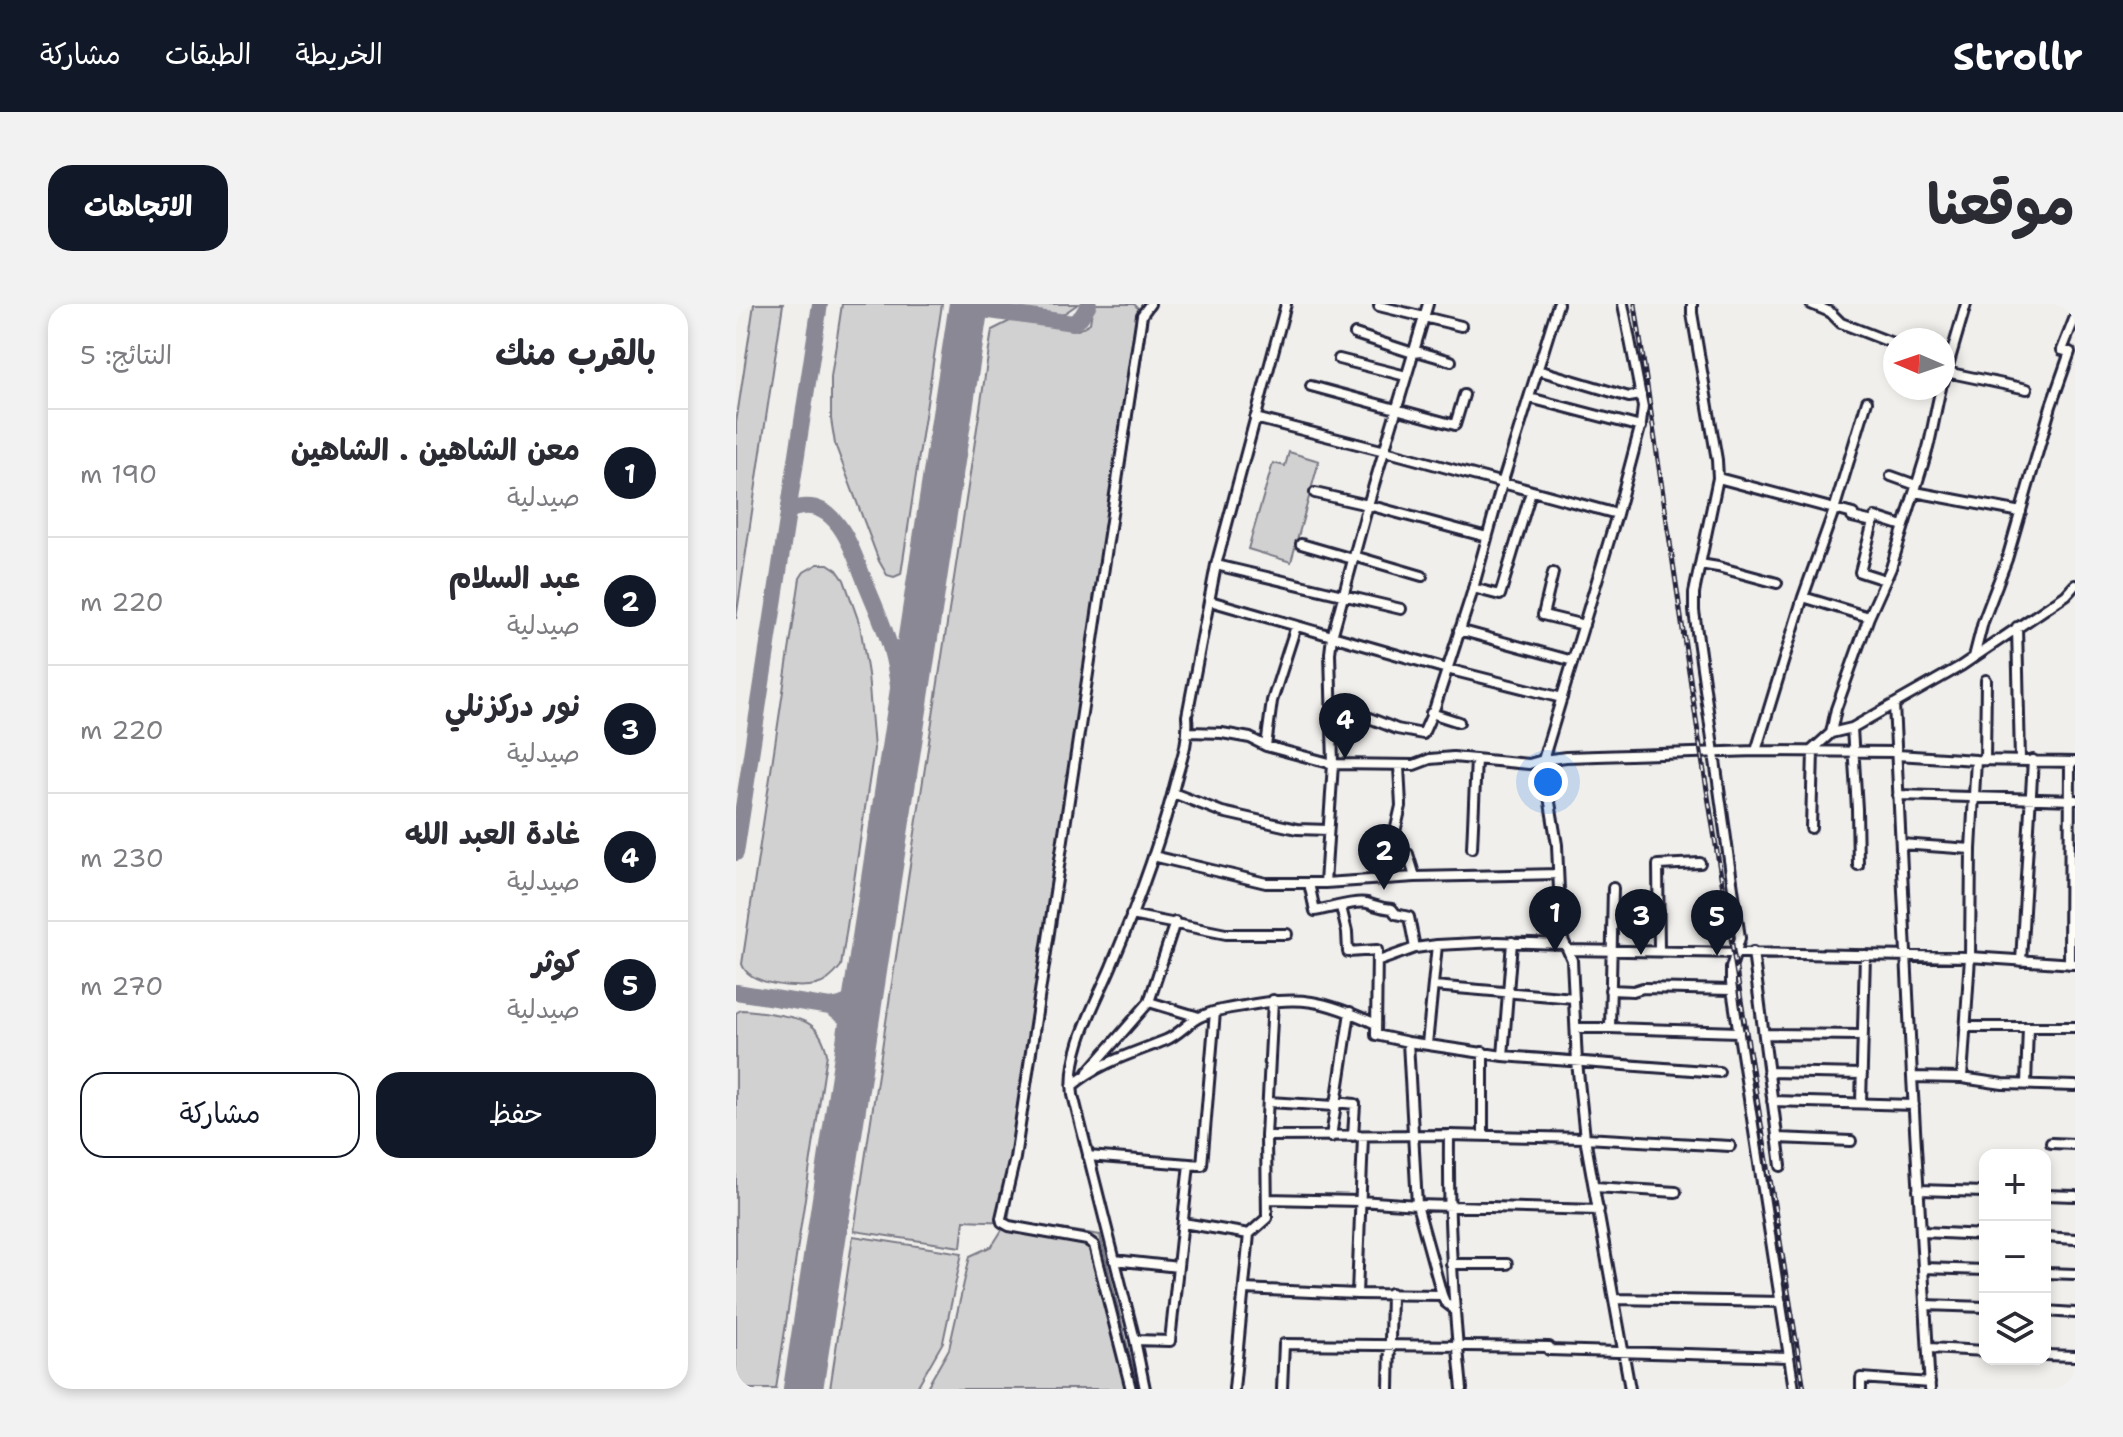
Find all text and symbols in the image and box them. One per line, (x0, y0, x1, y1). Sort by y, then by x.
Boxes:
text: Strollr (1953, 31, 2083, 82)
text: مشاركة (40, 35, 121, 73)
text: الطبقات (165, 35, 251, 73)
text: الخريطة (295, 35, 383, 73)
button: الاتجاهات (48, 165, 228, 251)
text: موقعنا (1927, 167, 2075, 242)
north arrow (1883, 328, 1955, 400)
text: بالقرب منك (495, 330, 656, 376)
text: النتائج: 5 (80, 337, 172, 372)
text: معن الشاهين . الشاهين (291, 429, 580, 470)
text: 190 m (80, 456, 157, 491)
text: 1 (624, 456, 636, 491)
text: صيدلية (507, 479, 580, 514)
text: عبد السلام (449, 557, 580, 598)
text: 220 m (80, 584, 164, 619)
text: 2 (621, 584, 639, 619)
text: صيدلية (507, 607, 580, 642)
text: نور دركزنلي (445, 685, 580, 726)
pin: 4 (1319, 693, 1371, 759)
text: 220 m (80, 712, 164, 747)
text: 3 (621, 712, 639, 747)
text: صيدلية (507, 735, 580, 770)
your location (1528, 762, 1568, 802)
text: غادة العبد الله (405, 813, 580, 854)
pin: 2 (1358, 824, 1410, 890)
text: 230 m (80, 840, 164, 875)
text: 4 (621, 840, 639, 875)
text: صيدلية (507, 863, 580, 898)
pin: 1 (1529, 886, 1581, 952)
pin: 3 (1615, 889, 1667, 955)
pin: 5 (1691, 890, 1743, 956)
text: كوثر (532, 941, 580, 982)
text: 270 m (80, 968, 163, 1003)
text: 5 (622, 968, 638, 1003)
text: صيدلية (507, 991, 580, 1026)
button: مشاركة (80, 1072, 360, 1158)
button: حفظ (376, 1072, 656, 1158)
map controls (1979, 1149, 2051, 1365)
button: + (1979, 1149, 2051, 1221)
button: − (1979, 1221, 2051, 1293)
button: layers (1979, 1293, 2051, 1365)

